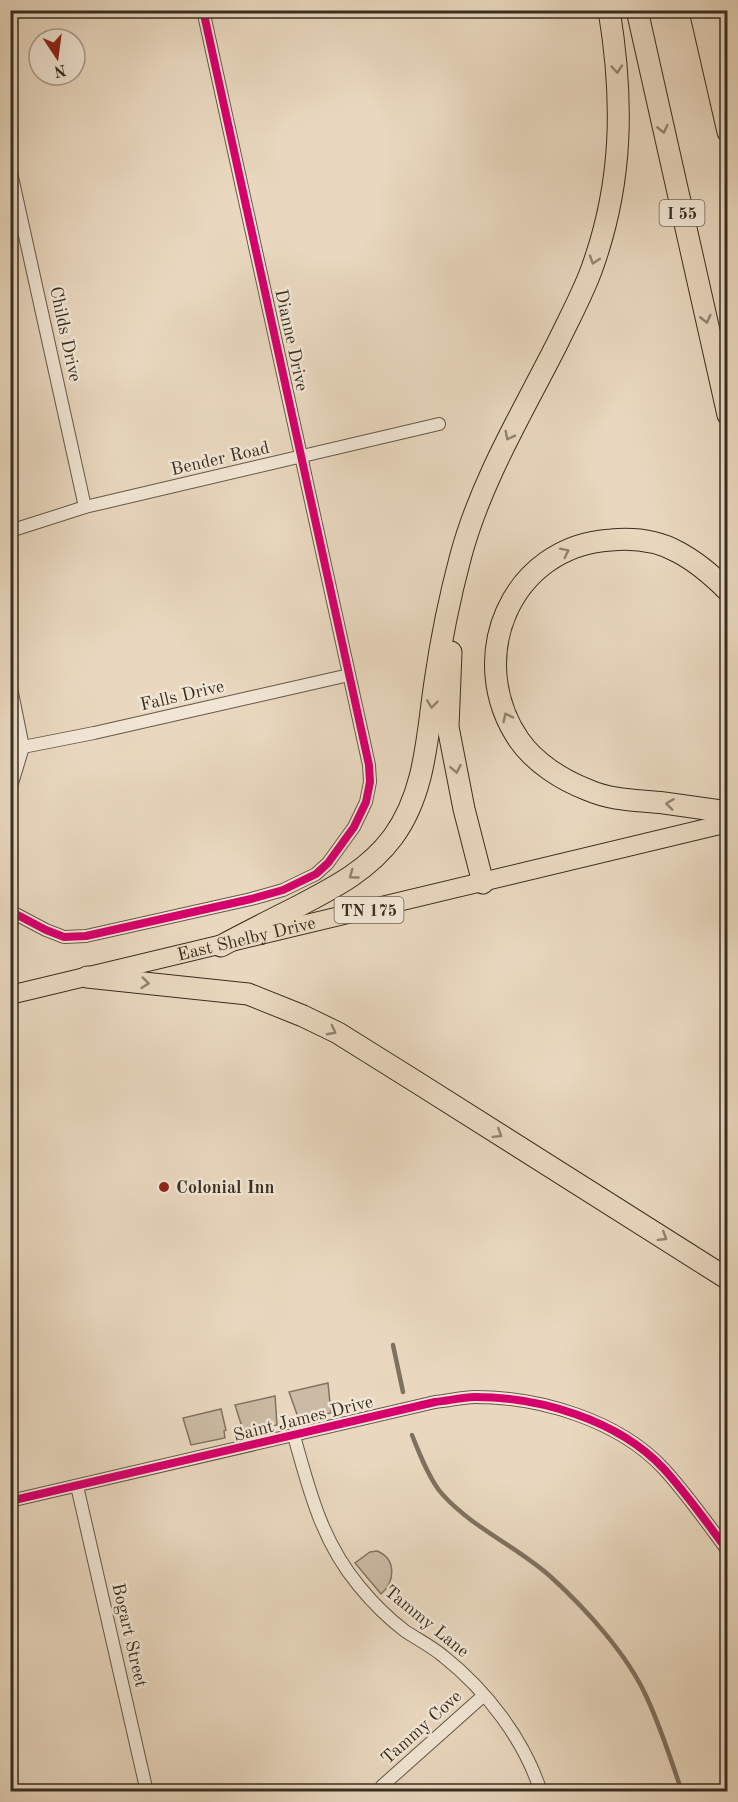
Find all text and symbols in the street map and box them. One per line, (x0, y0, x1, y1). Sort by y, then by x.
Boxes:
north arrow (27, 27, 87, 87)
text: N (51, 60, 68, 79)
one-way arrow (610, 64, 623, 73)
one-way arrow (656, 124, 669, 134)
road number: I 55 (660, 200, 704, 226)
one-way arrow (589, 255, 602, 265)
street label: Childs Drive (46, 285, 84, 384)
street label: Dianne Drive (271, 288, 311, 393)
one-way arrow (699, 314, 712, 324)
one-way arrow (505, 429, 517, 440)
street label: Bender Road (169, 439, 271, 479)
one-way arrow (558, 548, 569, 559)
street label: Falls Drive (138, 678, 226, 714)
one-way arrow (426, 700, 439, 709)
one-way arrow (503, 713, 515, 724)
one-way arrow (449, 763, 462, 773)
one-way arrow (665, 799, 674, 811)
one-way arrow (349, 868, 360, 879)
road number: TN 175 (334, 897, 404, 923)
street label: East Shelby Drive (176, 914, 318, 965)
one-way arrow (141, 976, 150, 989)
one-way arrow (326, 1024, 336, 1035)
one-way arrow (491, 1126, 502, 1137)
place label: Colonial Inn (176, 1179, 275, 1197)
marker: Colonial Inn (157, 1180, 171, 1194)
one-way arrow (656, 1230, 667, 1241)
street label: Saint James Drive (232, 1393, 375, 1445)
street label: Bogart Street (108, 1581, 150, 1689)
street label: Tammy Lane (381, 1582, 472, 1661)
street label: Tammy Cove (378, 1687, 465, 1768)

